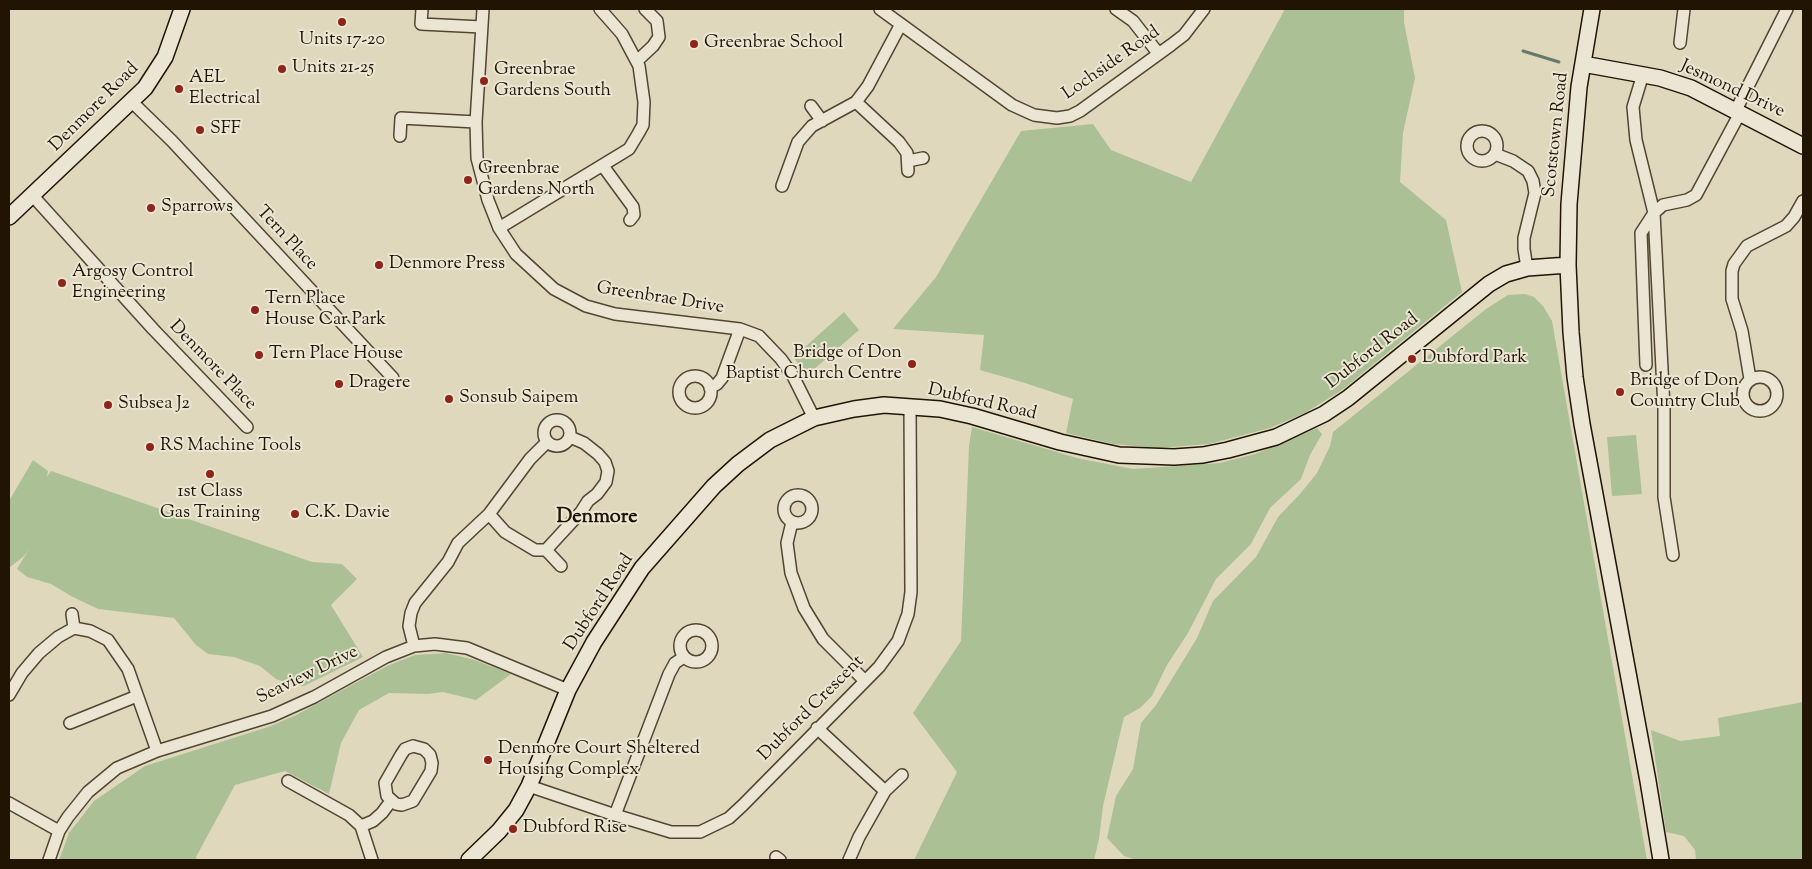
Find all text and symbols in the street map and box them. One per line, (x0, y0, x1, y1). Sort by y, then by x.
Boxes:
marker: Units 17-20 (336, 16, 348, 28)
street label: Lochside Road (1059, 22, 1165, 106)
place label: Units 17-20 (299, 30, 385, 52)
place label: Greenbrae School (704, 33, 843, 55)
marker: Greenbrae School (688, 38, 700, 50)
street label: Jesmond Drive (1676, 56, 1788, 124)
place label: Units 21-25 (292, 58, 374, 80)
street label: Denmore Road (46, 59, 144, 157)
place label: Greenbrae Gardens South (494, 60, 611, 102)
marker: Units 21-25 (276, 63, 288, 75)
place label: AEL Electrical (189, 68, 261, 110)
street label: Scotstown Road (1540, 71, 1574, 199)
marker: Greenbrae Gardens South (478, 75, 490, 87)
marker: AEL Electrical (173, 83, 185, 95)
place label: SFF (210, 119, 241, 141)
marker: SFF (194, 124, 206, 136)
place label: Greenbrae Gardens North (478, 159, 595, 202)
marker: Greenbrae Gardens North (462, 174, 474, 186)
place label: Sparrows (161, 197, 233, 219)
marker: Sparrows (145, 202, 157, 214)
street label: Tern Place (251, 202, 321, 276)
place label: Denmore Press (389, 254, 505, 276)
marker: Denmore Press (373, 259, 385, 271)
place label: Argosy Control Engineering (72, 262, 193, 304)
marker: Argosy Control Engineering (56, 277, 68, 289)
street label: Greenbrae Drive (595, 278, 725, 320)
place label: Tern Place House Car Park (265, 289, 386, 332)
marker: Tern Place House Car Park (249, 304, 261, 316)
street label: Dubford Road (1323, 309, 1423, 395)
street label: Denmore Place (164, 317, 260, 415)
place label: Bridge of Don Baptist Church Centre (726, 343, 902, 386)
place label: Tern Place House (269, 344, 403, 366)
place label: Dubford Park (1422, 348, 1527, 370)
marker: Tern Place House (253, 349, 265, 361)
marker: Dubford Park (1406, 353, 1418, 365)
marker: Bridge of Don Baptist Church Centre (906, 358, 918, 370)
place label: Bridge of Don Country Club (1630, 371, 1740, 414)
place label: Dragere (349, 373, 410, 395)
marker: Dragere (333, 378, 345, 390)
street label: Dubford Road (925, 380, 1039, 426)
marker: Bridge of Don Country Club (1614, 386, 1626, 398)
place label: Sonsub Saipem (459, 388, 578, 410)
marker: Sonsub Saipem (443, 393, 455, 405)
place label: Subsea J2 (118, 394, 190, 416)
marker: Subsea J2 (102, 399, 114, 411)
place label: RS Machine Tools (160, 436, 301, 458)
marker: RS Machine Tools (144, 441, 156, 453)
marker: 1st Class Gas Training (204, 468, 216, 480)
place label: 1st Class Gas Training (160, 482, 260, 524)
place label: C.K. Davie (305, 503, 390, 525)
district label: Denmore (556, 507, 638, 531)
marker: C.K. Davie (289, 508, 301, 520)
street label: Dubford Road (561, 550, 639, 656)
street label: Seaview Drive (254, 642, 362, 710)
street label: Dubford Crescent (755, 652, 869, 766)
place label: Denmore Court Sheltered Housing Complex (498, 739, 700, 782)
marker: Denmore Court Sheltered Housing Complex (482, 754, 494, 766)
place label: Dubford Rise (523, 818, 627, 840)
marker: Dubford Rise (507, 823, 519, 835)

